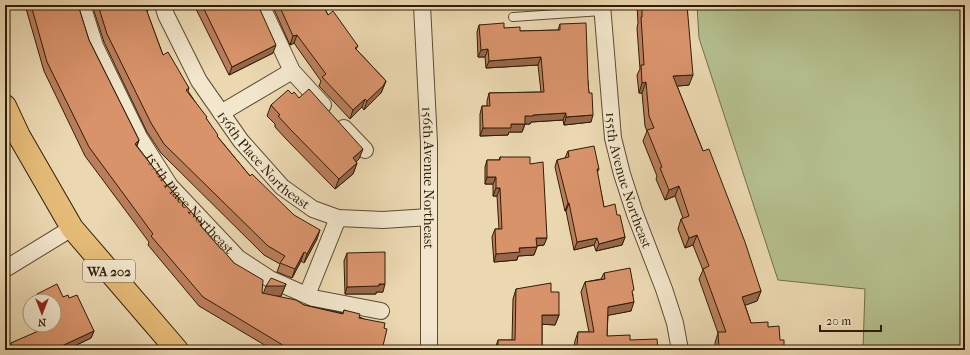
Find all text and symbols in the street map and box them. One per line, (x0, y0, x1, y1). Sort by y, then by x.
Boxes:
street label: 156th Avenue Northeast (419, 106, 438, 249)
street label: 156th Place Northeast (214, 107, 313, 213)
street label: 155th Avenue Northeast (602, 111, 656, 251)
street label: 157th Place Northeast (142, 149, 238, 257)
road number: WA 202 (83, 260, 135, 282)
north arrow (22, 293, 62, 333)
scale bar (820, 307, 881, 333)
text: 20 m (826, 314, 851, 328)
text: N (37, 316, 46, 329)

